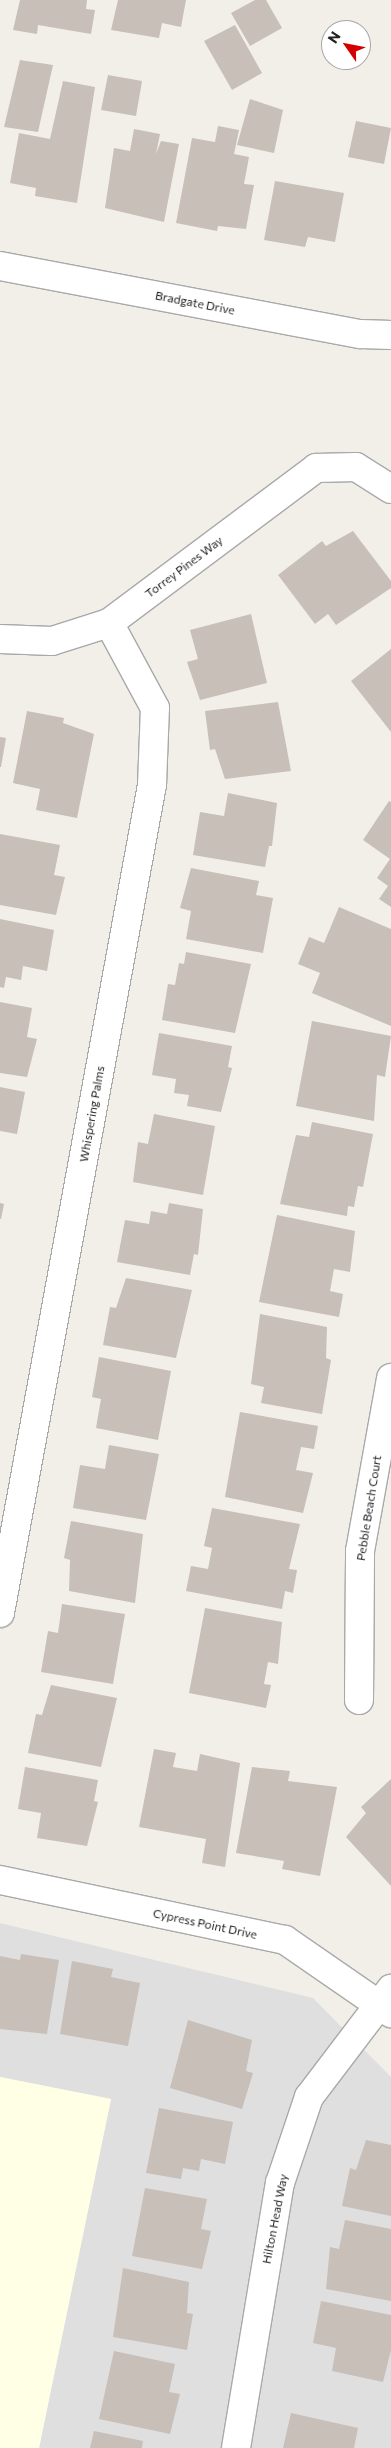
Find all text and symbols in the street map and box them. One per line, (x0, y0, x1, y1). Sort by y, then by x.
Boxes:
north arrow (321, 20, 371, 70)
text: N (324, 28, 344, 46)
street label: Bradgate Drive (154, 288, 236, 318)
street label: Torrey Pines Way (142, 533, 226, 601)
street label: Whispering Palms (76, 1065, 108, 1163)
street label: Pebble Beach Court (354, 1454, 384, 1562)
street label: Cypress Point Drive (152, 1906, 258, 1942)
street label: Hilton Head Way (259, 2173, 291, 2265)

